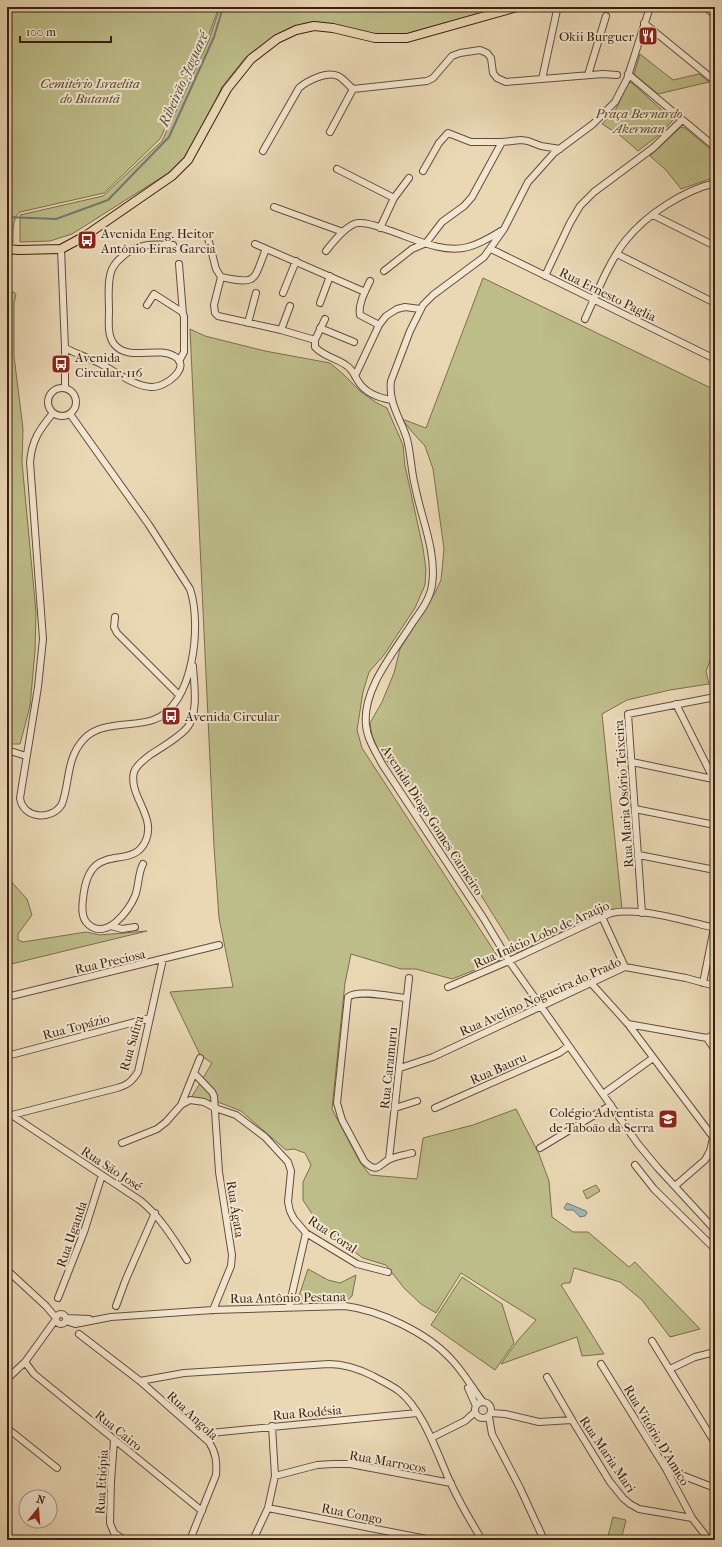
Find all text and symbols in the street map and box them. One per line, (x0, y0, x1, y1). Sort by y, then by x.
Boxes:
scale bar (20, 18, 111, 44)
text: 100 m (26, 25, 56, 39)
restaurant icon: Okii Burguer (637, 25, 659, 47)
water label: Ribeirão Jaguaré (155, 27, 213, 130)
place label: Okii Burguer (559, 29, 634, 44)
park label: Cemitério Israelita do Butantã (40, 76, 140, 106)
park label: Praça Bernardo Akerman (595, 106, 683, 136)
place label: Avenida Eng. Heitor Antônio Eiras Garcia (100, 226, 217, 256)
bus stop icon: Avenida Eng. Heitor Antônio Eiras Garcia (76, 229, 98, 251)
street label: Rua Ernesto Paglia (557, 265, 659, 325)
place label: Avenida Circular, 116 (74, 350, 144, 380)
bus stop icon: Avenida Circular, 116 (50, 353, 72, 375)
bus stop icon: Avenida Circular (160, 705, 182, 727)
place label: Avenida Circular (184, 709, 280, 724)
street label: Rua Maria Osório Teixeira (611, 719, 636, 868)
street label: Avenida Diogo Gomes Carneiro (378, 742, 487, 898)
street label: Rua Inácio Lobo de Araújo (471, 898, 612, 971)
street label: Rua Preciosa (73, 946, 148, 977)
street label: Rua Avelino Nogueira do Prado (457, 954, 624, 1039)
street label: Rua Topázio (41, 1010, 112, 1043)
street label: Rua Safira (116, 1013, 147, 1073)
street label: Rua Caramuru (377, 1026, 400, 1110)
street label: Rua Bauru (468, 1049, 529, 1088)
place label: Colégio Adventista de Taboão da Serra (549, 1105, 655, 1135)
school or university icon: Colégio Adventista de Taboão da Serra (657, 1108, 679, 1130)
street label: Rua São José (78, 1143, 146, 1194)
street label: Rua Ágata (224, 1180, 248, 1240)
street label: Rua Uganda (53, 1198, 90, 1269)
street label: Rua Coral (305, 1213, 360, 1256)
street label: Rua Antônio Pestana (230, 1289, 347, 1306)
street label: Rua Vitório D'Amico (621, 1382, 693, 1489)
street label: Rua Angola (164, 1388, 222, 1443)
street label: Rua Rodésia (272, 1402, 343, 1423)
street label: Rua Cairo (92, 1407, 145, 1454)
street label: Rua Maria Mari (577, 1413, 639, 1495)
street label: Rua Marrocos (348, 1447, 428, 1476)
street label: Rua Etiópia (92, 1448, 111, 1515)
north arrow (18, 1489, 58, 1529)
text: N (35, 1492, 47, 1508)
street label: Rua Congo (320, 1500, 384, 1527)

